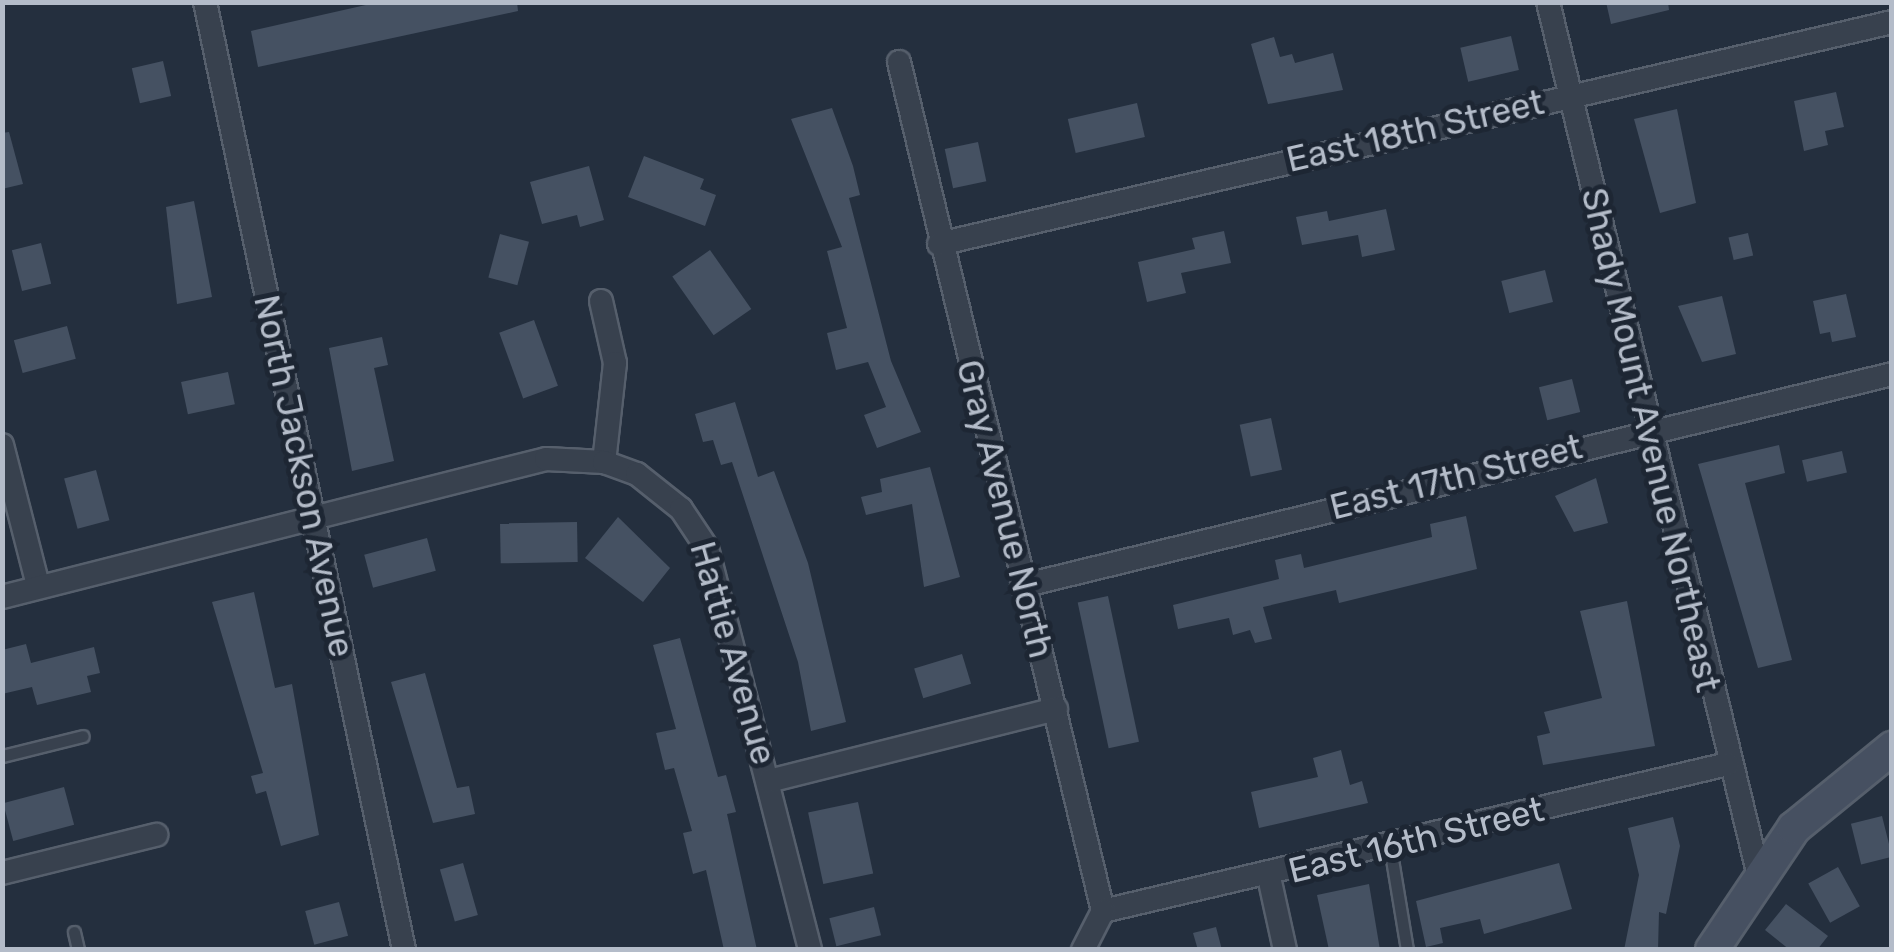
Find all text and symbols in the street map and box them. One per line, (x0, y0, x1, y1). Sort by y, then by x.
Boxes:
street label: East 18th Street (1282, 81, 1548, 181)
street label: Shady Mount Avenue Northeast (1572, 183, 1730, 697)
street label: North Jackson Avenue (245, 291, 363, 661)
street label: Gray Avenue North (947, 355, 1063, 663)
street label: East 17th Street (1326, 425, 1586, 529)
street label: Hattie Avenue (681, 536, 785, 770)
street label: East 16th Street (1284, 788, 1548, 892)

